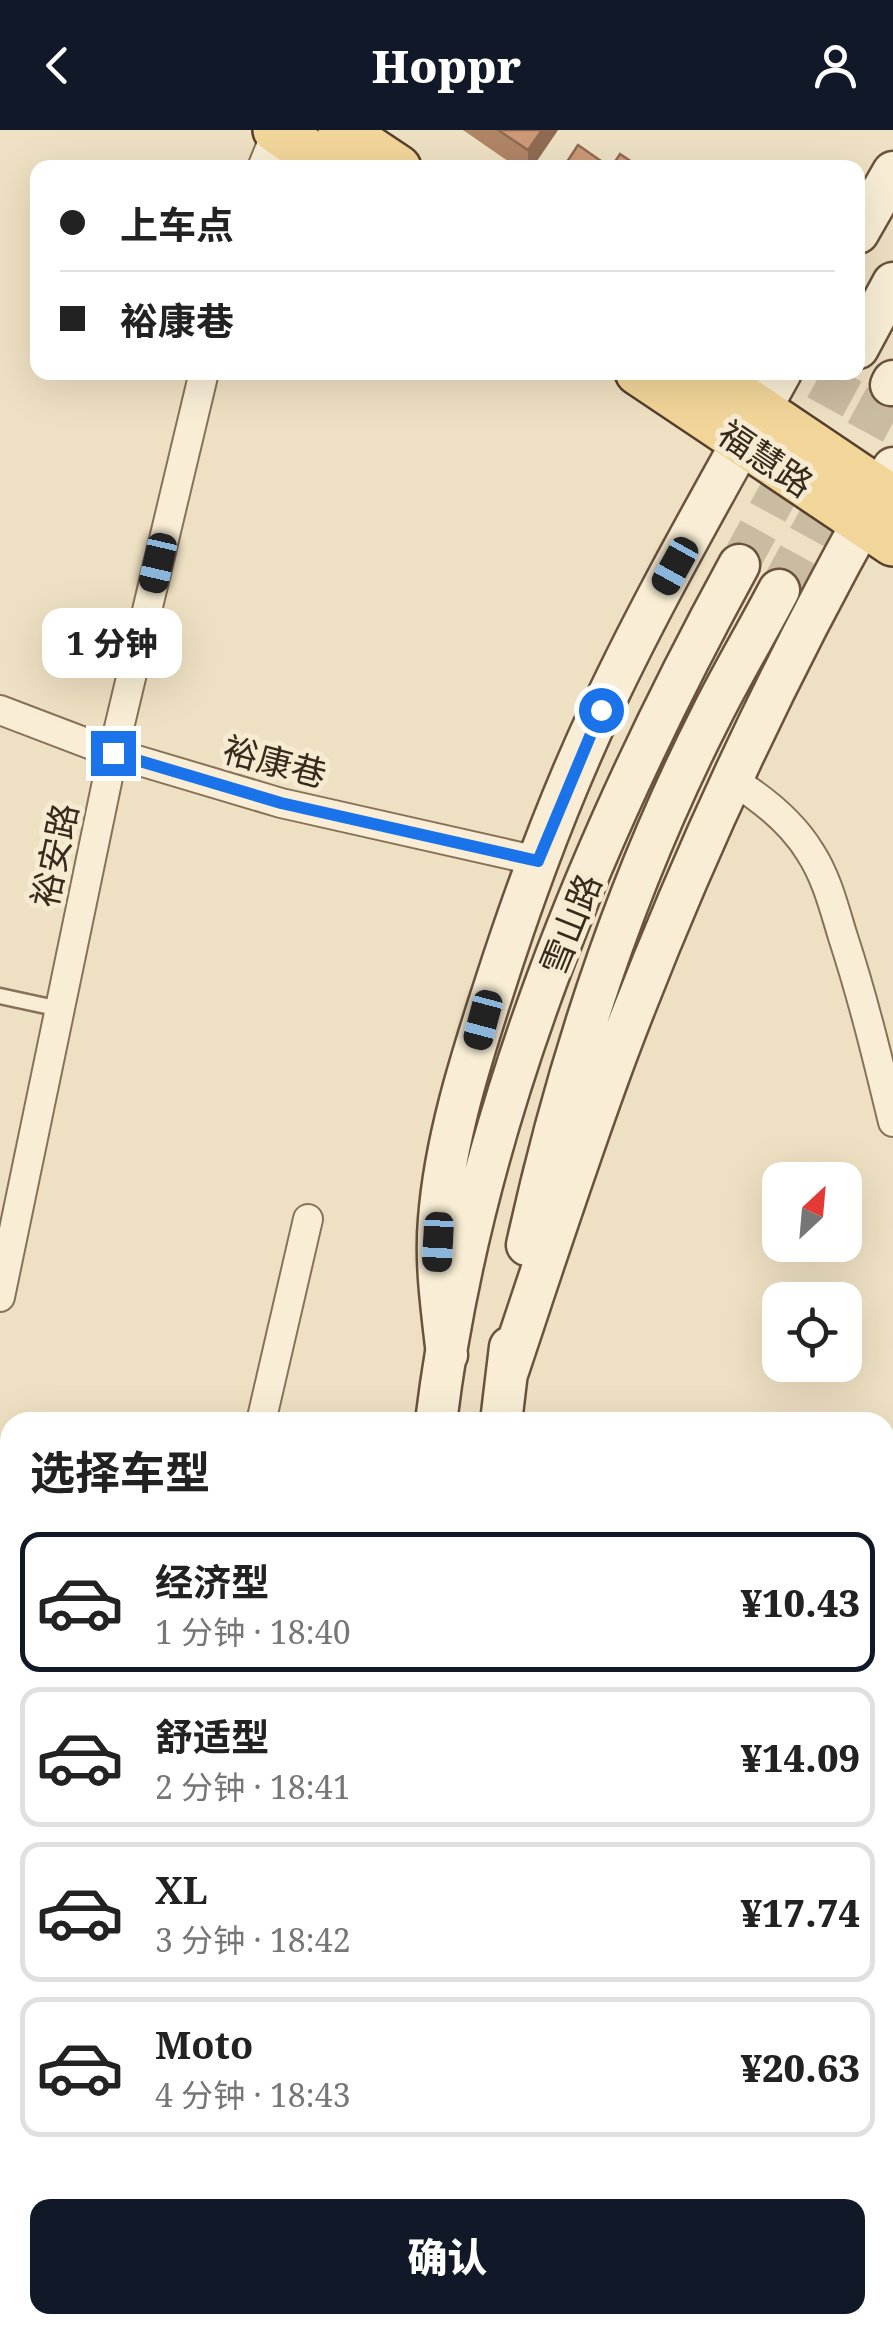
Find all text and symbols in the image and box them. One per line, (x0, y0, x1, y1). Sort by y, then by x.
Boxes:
text: Hoppr (372, 35, 521, 96)
icon: back (30, 38, 85, 93)
icon: person (808, 38, 863, 93)
text: 上车点 (120, 198, 234, 250)
text: 裕康巷 (120, 294, 234, 346)
street label: 福慧路 (709, 409, 823, 507)
car (137, 530, 179, 596)
car (647, 532, 703, 600)
callout: 1 分钟 (43, 608, 183, 678)
text: 1 分钟 (67, 621, 157, 664)
route start (579, 688, 624, 733)
street label: 裕康巷 (218, 725, 332, 797)
route end (91, 731, 136, 776)
street label: 裕安路 (20, 799, 88, 911)
street label: 雪山路 (529, 867, 611, 981)
car (461, 987, 505, 1053)
north arrow (762, 1162, 862, 1262)
map controls (762, 1162, 862, 1382)
car (421, 1211, 455, 1273)
button: locate (762, 1282, 862, 1382)
text: 选择车型 (30, 1441, 210, 1502)
text: 经济型 (155, 1555, 269, 1607)
icon: car (35, 1557, 125, 1647)
text: ¥10.43 (740, 1576, 860, 1628)
text: 1 分钟 · 18:40 (155, 1610, 351, 1653)
text: 舒适型 (155, 1710, 269, 1762)
icon: car (35, 1712, 125, 1802)
text: ¥14.09 (740, 1731, 860, 1783)
text: 2 分钟 · 18:41 (155, 1765, 351, 1808)
text: XL (155, 1863, 208, 1915)
icon: car (35, 1867, 125, 1957)
text: ¥17.74 (740, 1886, 860, 1938)
text: 3 分钟 · 18:42 (155, 1918, 351, 1961)
text: Moto (155, 2018, 253, 2070)
icon: car (35, 2022, 125, 2112)
text: ¥20.63 (740, 2041, 860, 2093)
text: 4 分钟 · 18:43 (155, 2073, 351, 2116)
button: 确认 (30, 2199, 865, 2314)

